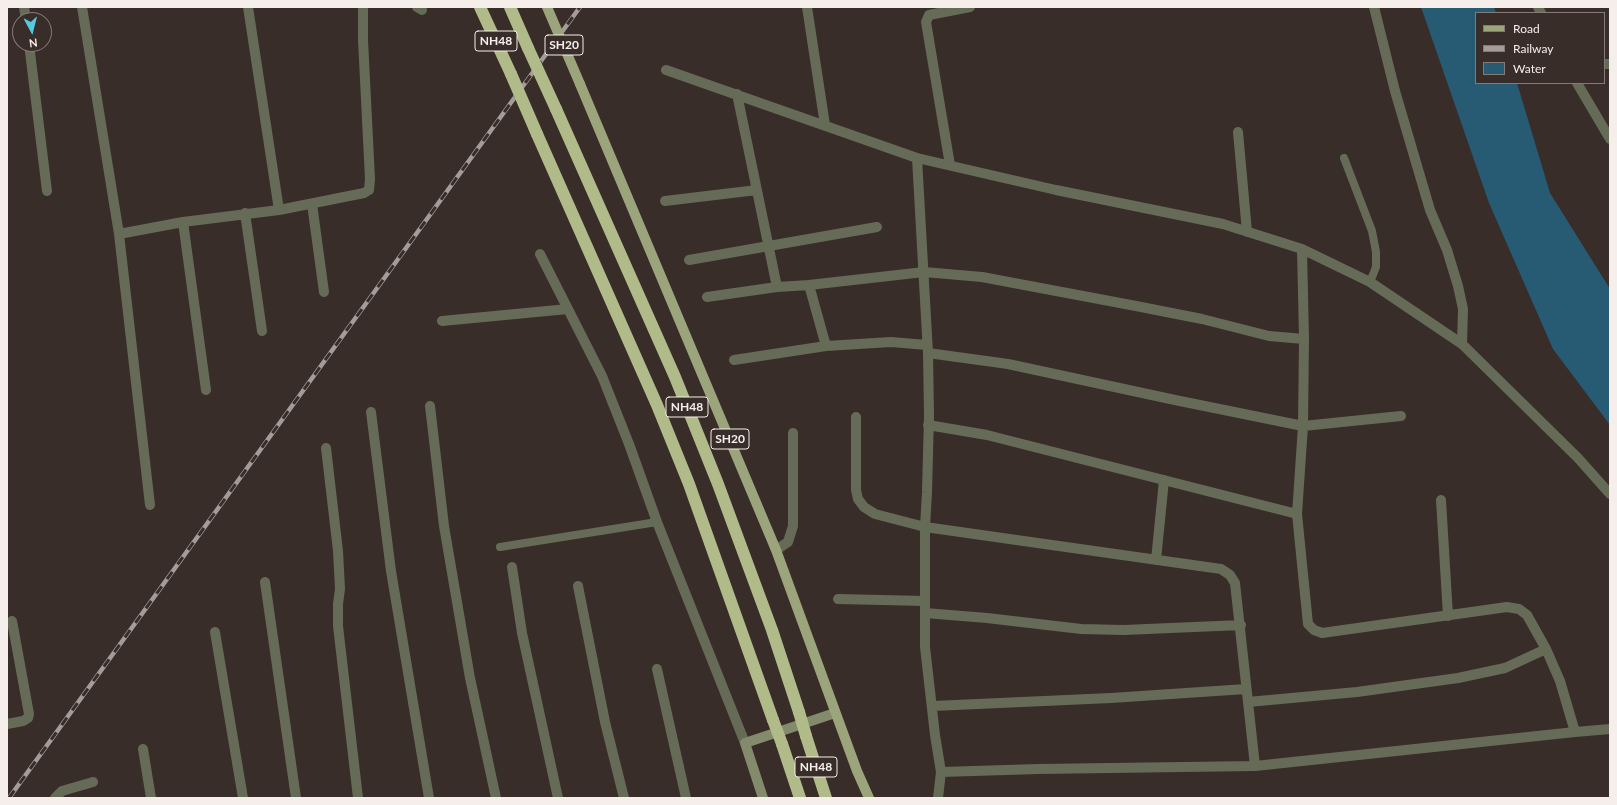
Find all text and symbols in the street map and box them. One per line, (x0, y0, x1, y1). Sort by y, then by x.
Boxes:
north arrow (12, 12, 52, 52)
legend (1475, 12, 1605, 84)
text: Road (1513, 21, 1540, 36)
road number: NH48 (475, 31, 517, 51)
road number: SH20 (545, 35, 583, 55)
text: N (28, 36, 38, 50)
text: Railway (1513, 41, 1553, 56)
text: Water (1513, 61, 1546, 76)
road number: NH48 (666, 397, 708, 417)
road number: SH20 (711, 429, 749, 449)
road number: NH48 (795, 757, 837, 777)

